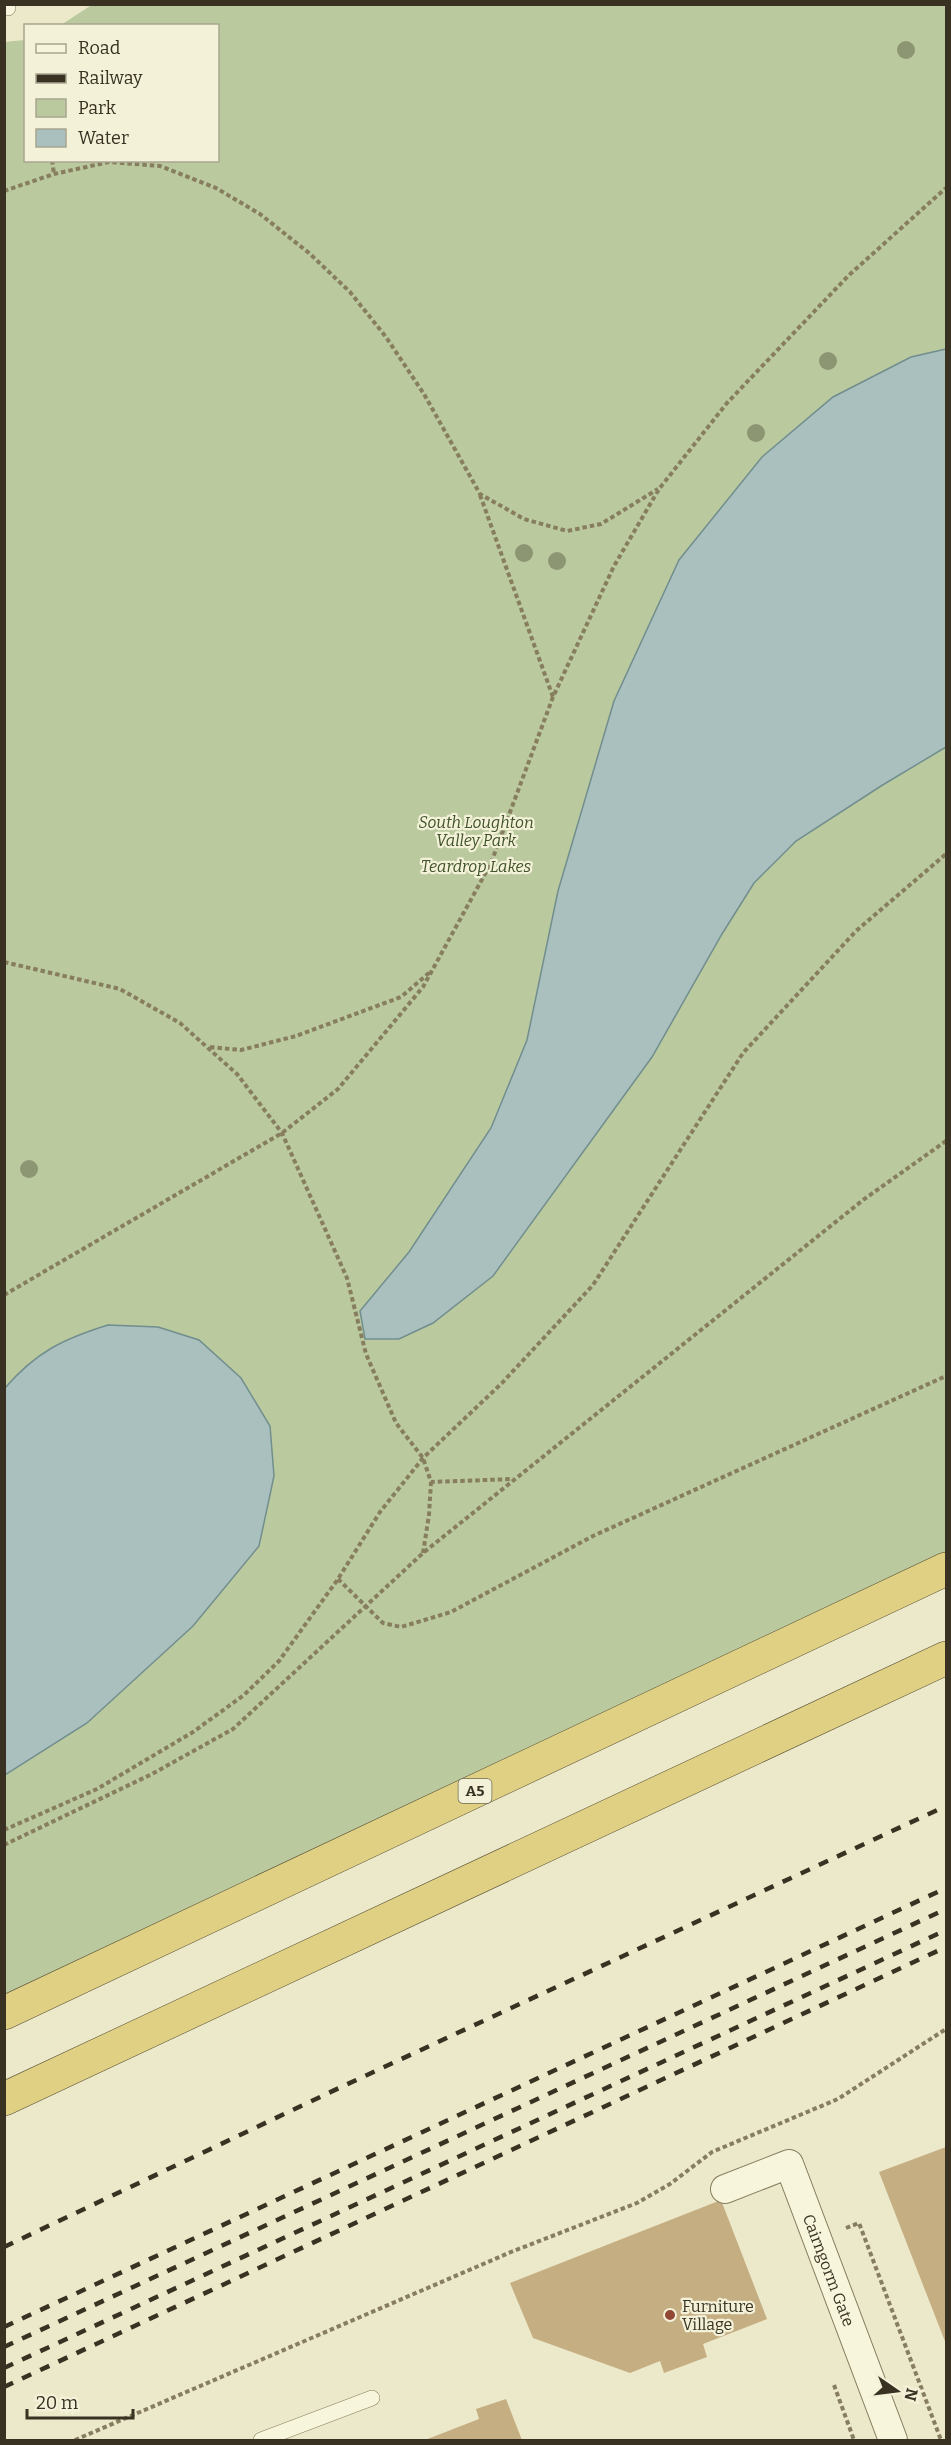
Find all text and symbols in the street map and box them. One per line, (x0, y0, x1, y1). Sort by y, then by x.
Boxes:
legend (24, 24, 219, 162)
text: Road (78, 37, 121, 59)
text: Railway (78, 67, 143, 89)
text: Park (78, 97, 117, 119)
text: Water (78, 127, 129, 149)
park label: South Loughton Valley Park (418, 813, 534, 850)
park label: Teardrop Lakes (421, 857, 532, 876)
road number: A5 (458, 1779, 492, 1803)
street label: Cairngorm Gate (799, 2211, 859, 2329)
place label: Furniture Village (682, 2297, 754, 2334)
marker: Furniture Village (663, 2308, 677, 2322)
north arrow (867, 2361, 927, 2421)
scale bar (27, 2382, 134, 2420)
text: N (900, 2386, 922, 2403)
text: 20 m (36, 2392, 78, 2414)

